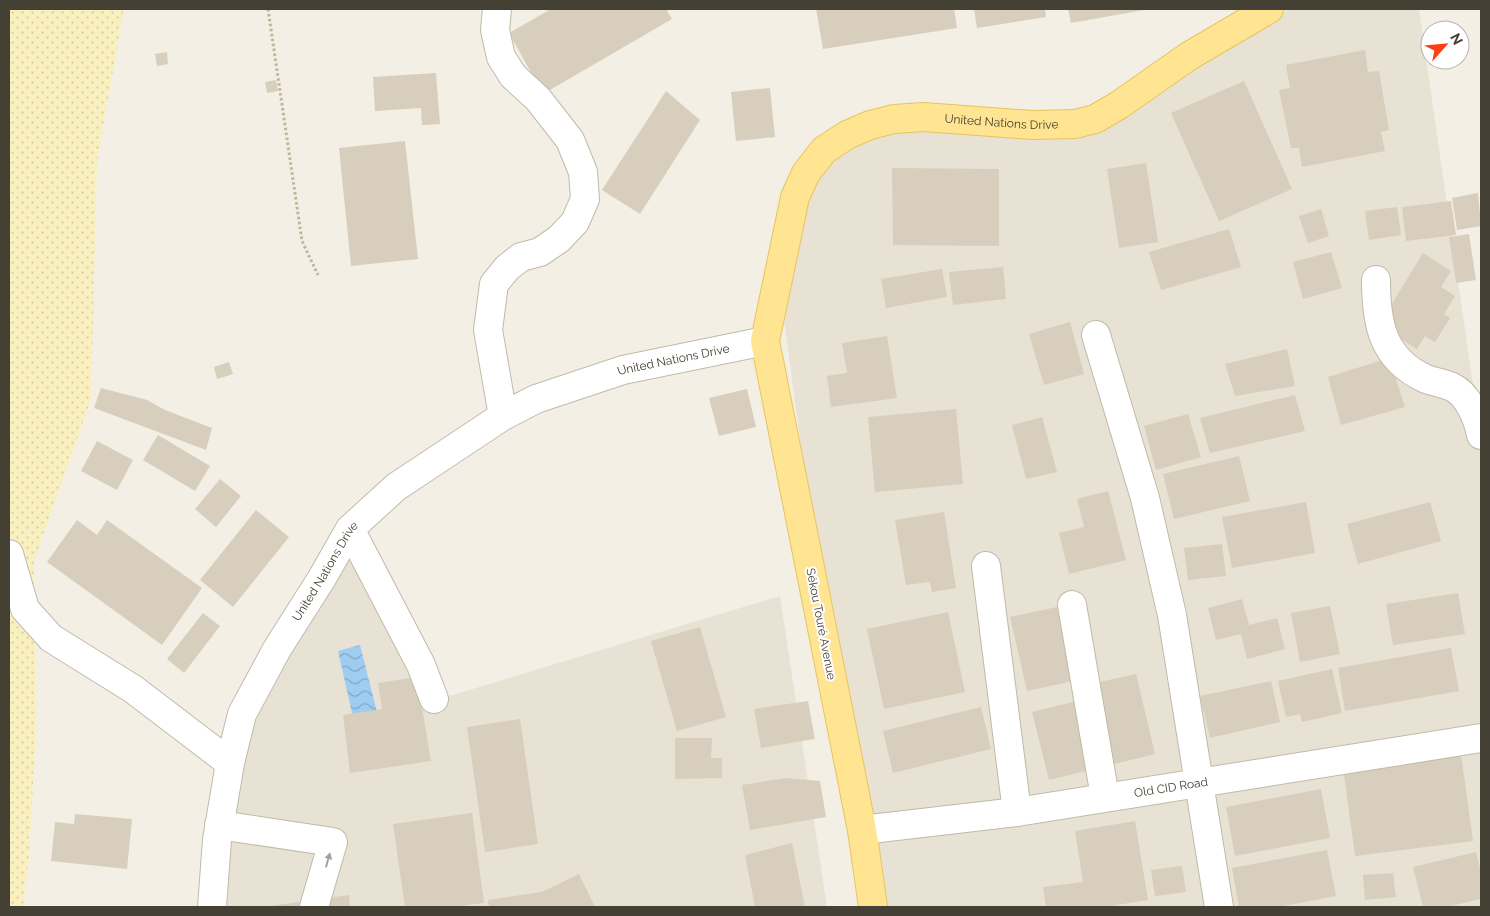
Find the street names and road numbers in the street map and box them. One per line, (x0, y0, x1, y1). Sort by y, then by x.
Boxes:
street label: United Nations Drive (944, 112, 1059, 132)
street label: United Nations Drive (615, 341, 731, 378)
street label: United Nations Drive (289, 518, 361, 624)
street label: Sékou Touré Avenue (803, 567, 839, 681)
street label: Old CID Road (1133, 775, 1209, 800)

